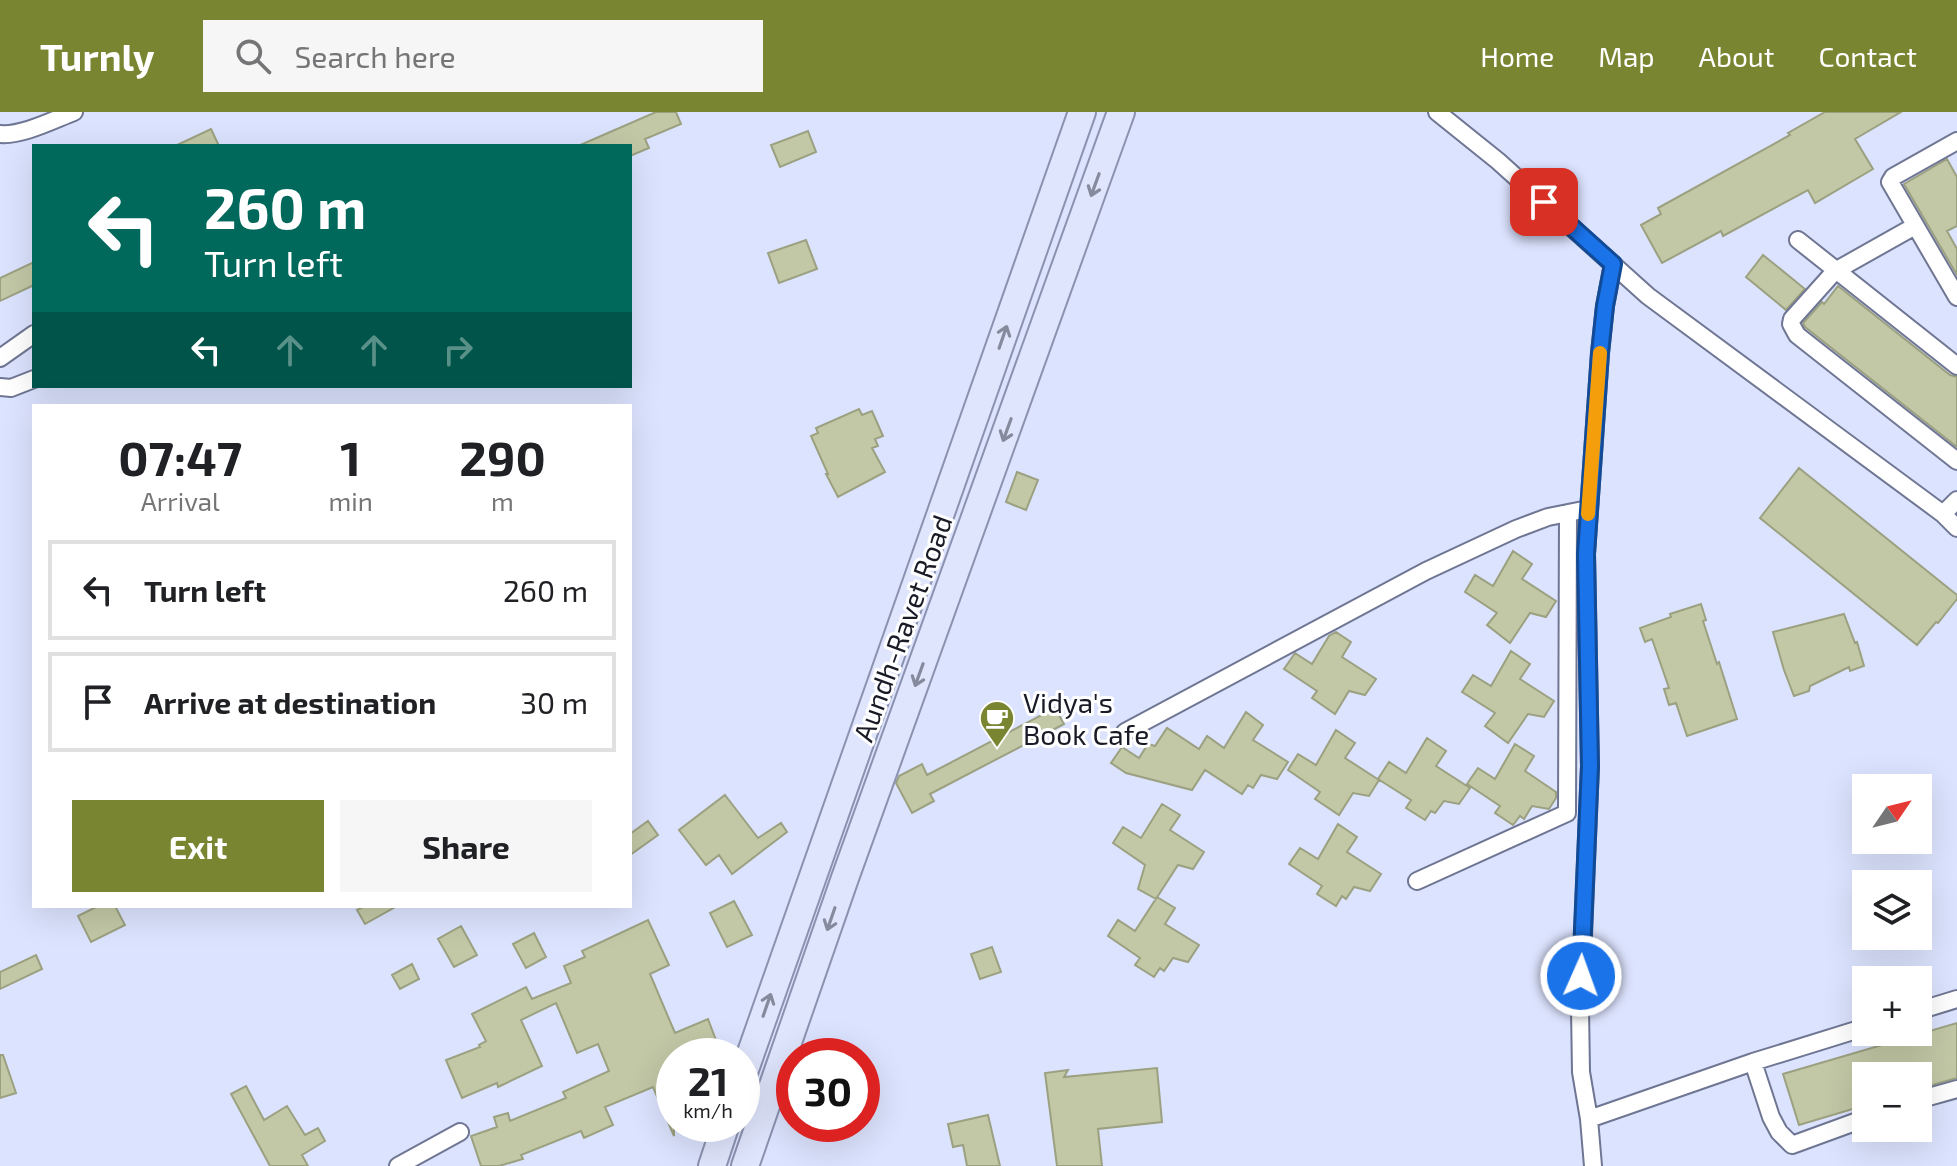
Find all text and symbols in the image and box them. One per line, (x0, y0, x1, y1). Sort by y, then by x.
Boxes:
search box (203, 20, 763, 92)
text: Turnly (40, 33, 155, 79)
icon: search (231, 34, 275, 78)
text: Search here (295, 38, 456, 74)
text: Home (1480, 39, 1554, 73)
text: Map (1598, 39, 1655, 73)
text: About (1699, 39, 1774, 73)
text: Contact (1818, 39, 1917, 73)
pin (1510, 168, 1578, 236)
text: 260 m (204, 173, 366, 240)
one-way arrow (1087, 173, 1101, 197)
icon: left (72, 176, 176, 280)
icon: arrive (1522, 180, 1566, 224)
text: Turn left (204, 241, 343, 284)
one-way arrow (997, 325, 1011, 350)
icon: left (184, 328, 228, 372)
icon: ahead (268, 328, 312, 372)
icon: ahead (352, 328, 396, 372)
icon: right (436, 328, 480, 372)
one-way arrow (998, 417, 1013, 442)
text: 07:47 (118, 428, 242, 486)
text: 1 (340, 428, 361, 486)
text: 290 (459, 428, 546, 486)
text: Arrival (141, 485, 220, 516)
text: min (329, 485, 373, 516)
text: m (491, 485, 514, 516)
street label: Aundh-Ravet Road (845, 510, 959, 746)
icon: left (76, 568, 120, 612)
text: Turn left (144, 572, 266, 608)
text: 260 m (503, 572, 588, 608)
one-way arrow (911, 662, 925, 687)
icon: arrive (76, 680, 120, 724)
text: Arrive at destination (144, 684, 436, 720)
text: 30 m (520, 684, 588, 720)
place label: Vidya's Book Cafe (1023, 685, 1149, 751)
cafe icon: Vidya's Book Cafe (978, 699, 1016, 749)
north arrow (1852, 774, 1932, 854)
map controls (1852, 774, 1932, 1142)
button: Exit (72, 800, 324, 892)
button: Share (340, 800, 592, 892)
button: layers (1852, 870, 1932, 950)
one-way arrow (823, 907, 837, 931)
position arrow (1539, 934, 1623, 1018)
button: + (1852, 966, 1932, 1046)
one-way arrow (761, 992, 776, 1017)
speed limit sign: 30 (776, 1038, 880, 1142)
text: 21 (688, 1056, 728, 1104)
button: − (1852, 1062, 1932, 1142)
text: km/h (683, 1098, 733, 1122)

